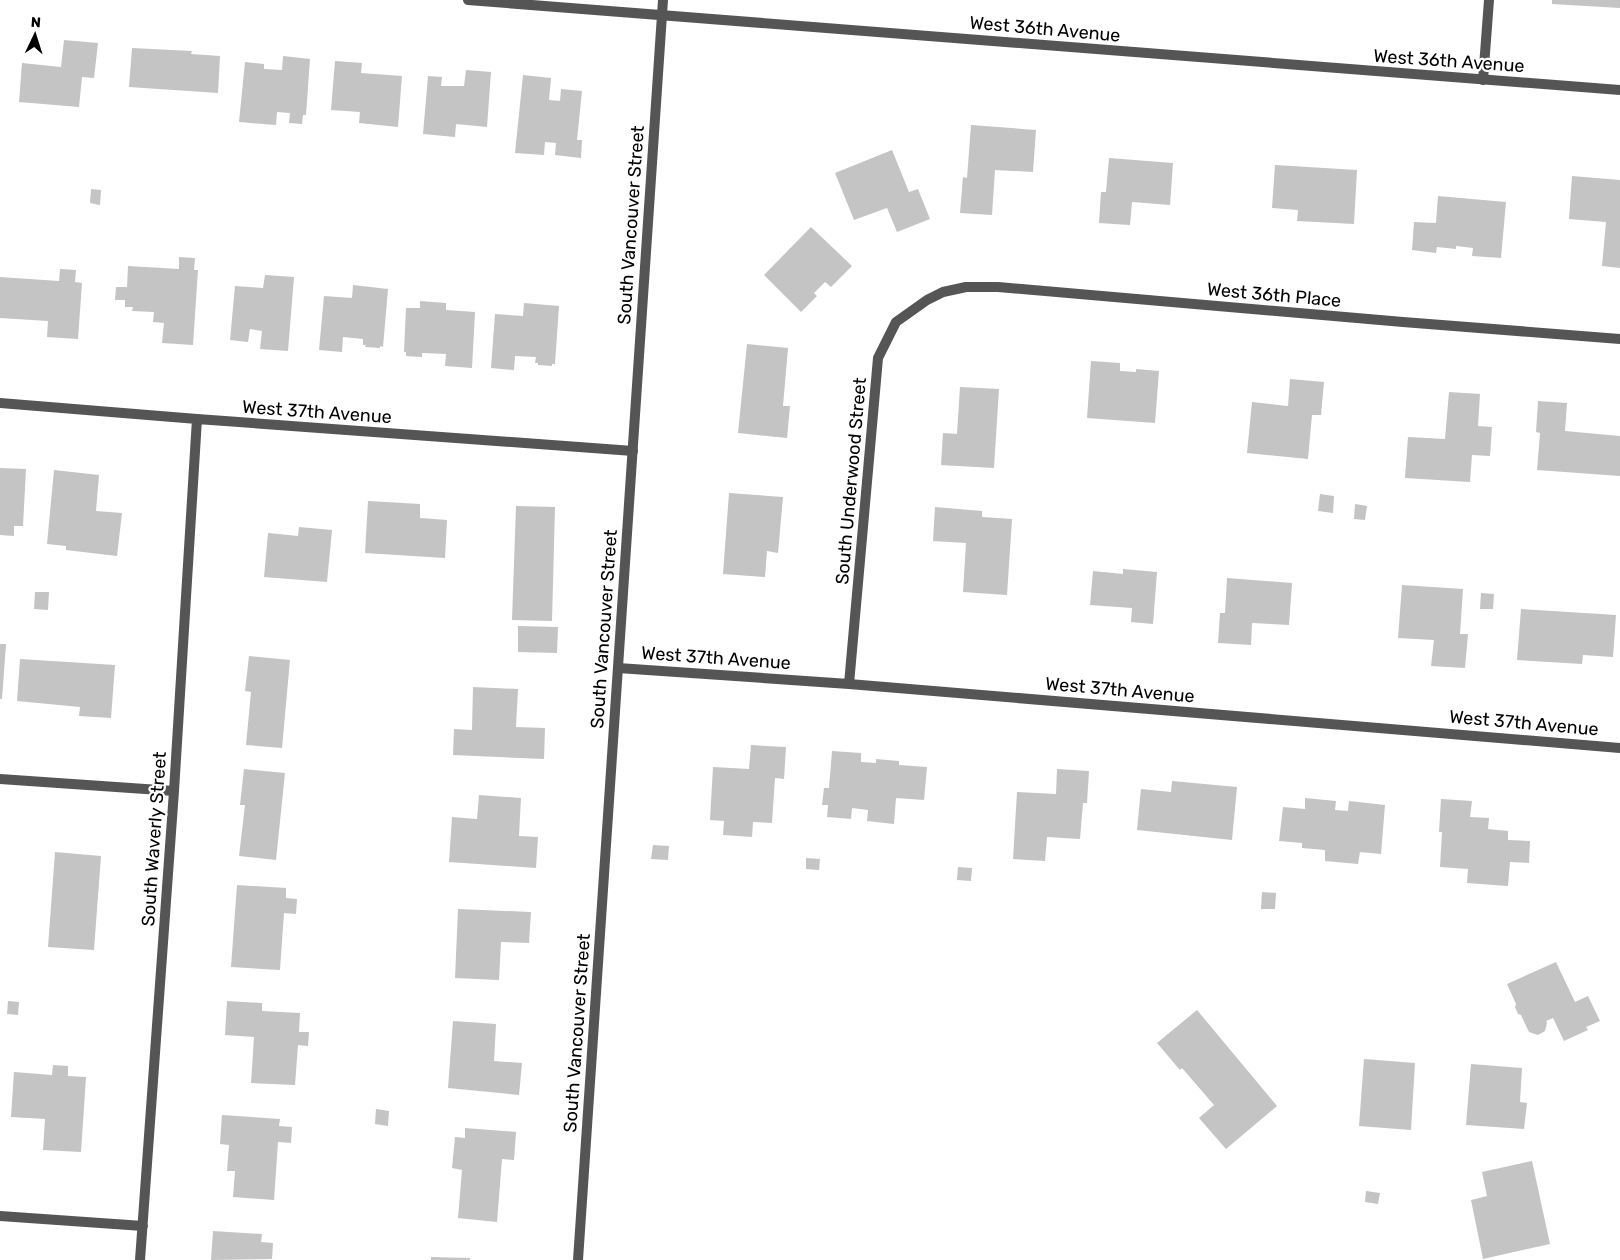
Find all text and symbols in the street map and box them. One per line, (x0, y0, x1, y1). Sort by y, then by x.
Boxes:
north arrow (10, 10, 60, 60)
street label: West 36th Avenue (969, 11, 1121, 47)
text: N (30, 14, 41, 31)
street label: West 36th Avenue (1373, 45, 1525, 77)
street label: South Vancouver Street (613, 125, 649, 325)
street label: West 36th Place (1206, 278, 1342, 312)
street label: South Underwood Street (831, 376, 871, 586)
street label: West 37th Avenue (242, 396, 392, 428)
street label: South Vancouver Street (586, 529, 622, 729)
street label: West 37th Avenue (641, 642, 791, 674)
street label: West 37th Avenue (1044, 673, 1196, 707)
street label: West 37th Avenue (1448, 706, 1600, 740)
street label: South Waverly Street (137, 751, 171, 927)
street label: South Vancouver Street (559, 933, 595, 1133)

